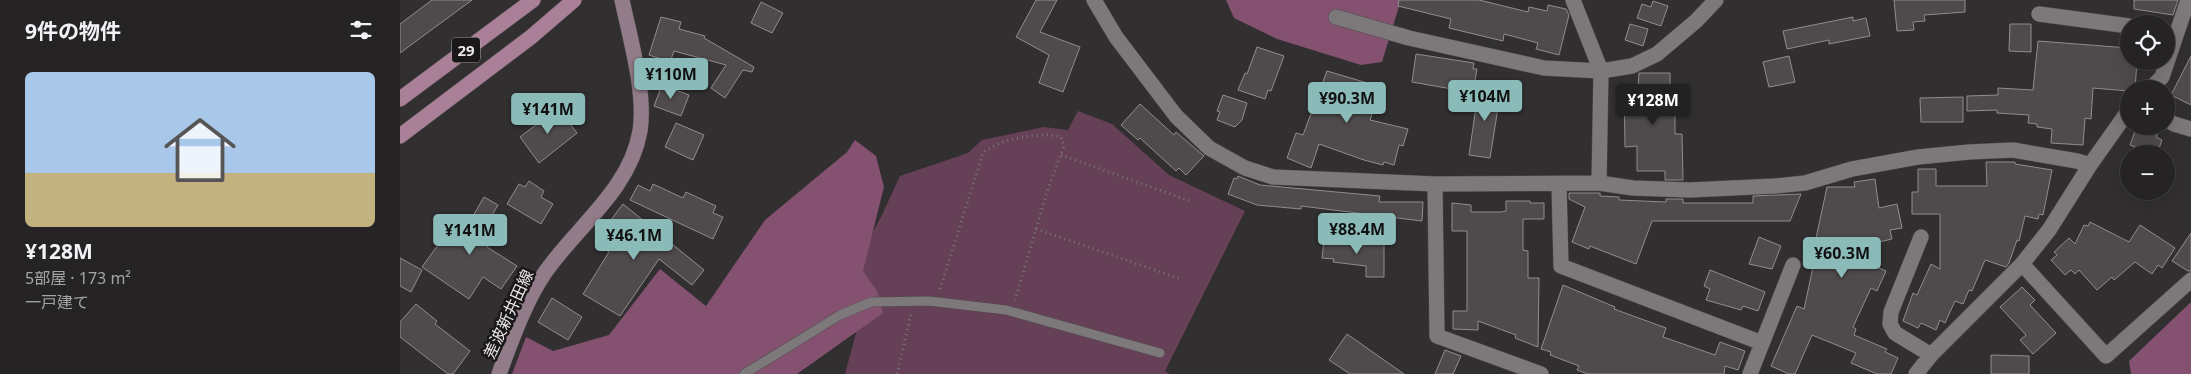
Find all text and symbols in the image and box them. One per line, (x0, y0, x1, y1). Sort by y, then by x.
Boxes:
map controls (2120, 15, 2175, 200)
button: locate (2120, 15, 2175, 70)
icon: filters (347, 16, 375, 44)
text: 9件の物件 (25, 17, 121, 45)
road number: 29 (452, 38, 480, 62)
pin: ¥110M (636, 58, 706, 100)
text: ¥110M (645, 63, 697, 85)
pin: ¥104M (1450, 80, 1520, 122)
button: + (2120, 80, 2175, 135)
pin: ¥90.3M (1306, 82, 1388, 124)
pin: ¥128M (1618, 84, 1688, 126)
text: ¥104M (1459, 85, 1511, 107)
text: ¥90.3M (1319, 87, 1375, 109)
text: ¥128M (1627, 89, 1679, 111)
pin: ¥141M (513, 92, 583, 135)
text: ¥141M (522, 98, 574, 120)
icon: home (155, 105, 245, 195)
button: − (2120, 145, 2175, 200)
pin: ¥88.4M (1316, 212, 1398, 255)
pin: ¥141M (435, 214, 505, 256)
pin: ¥46.1M (593, 218, 675, 261)
text: ¥88.4M (1329, 218, 1385, 240)
text: ¥141M (444, 219, 496, 241)
text: ¥46.1M (606, 224, 662, 246)
pin: ¥60.3M (1801, 236, 1883, 279)
text: ¥128M (25, 237, 93, 265)
text: ¥60.3M (1814, 242, 1870, 264)
street label: 差波新井田線 (478, 266, 538, 362)
text: 5部屋 · 173 m² (25, 267, 131, 289)
text: 一戸建て (25, 291, 89, 313)

